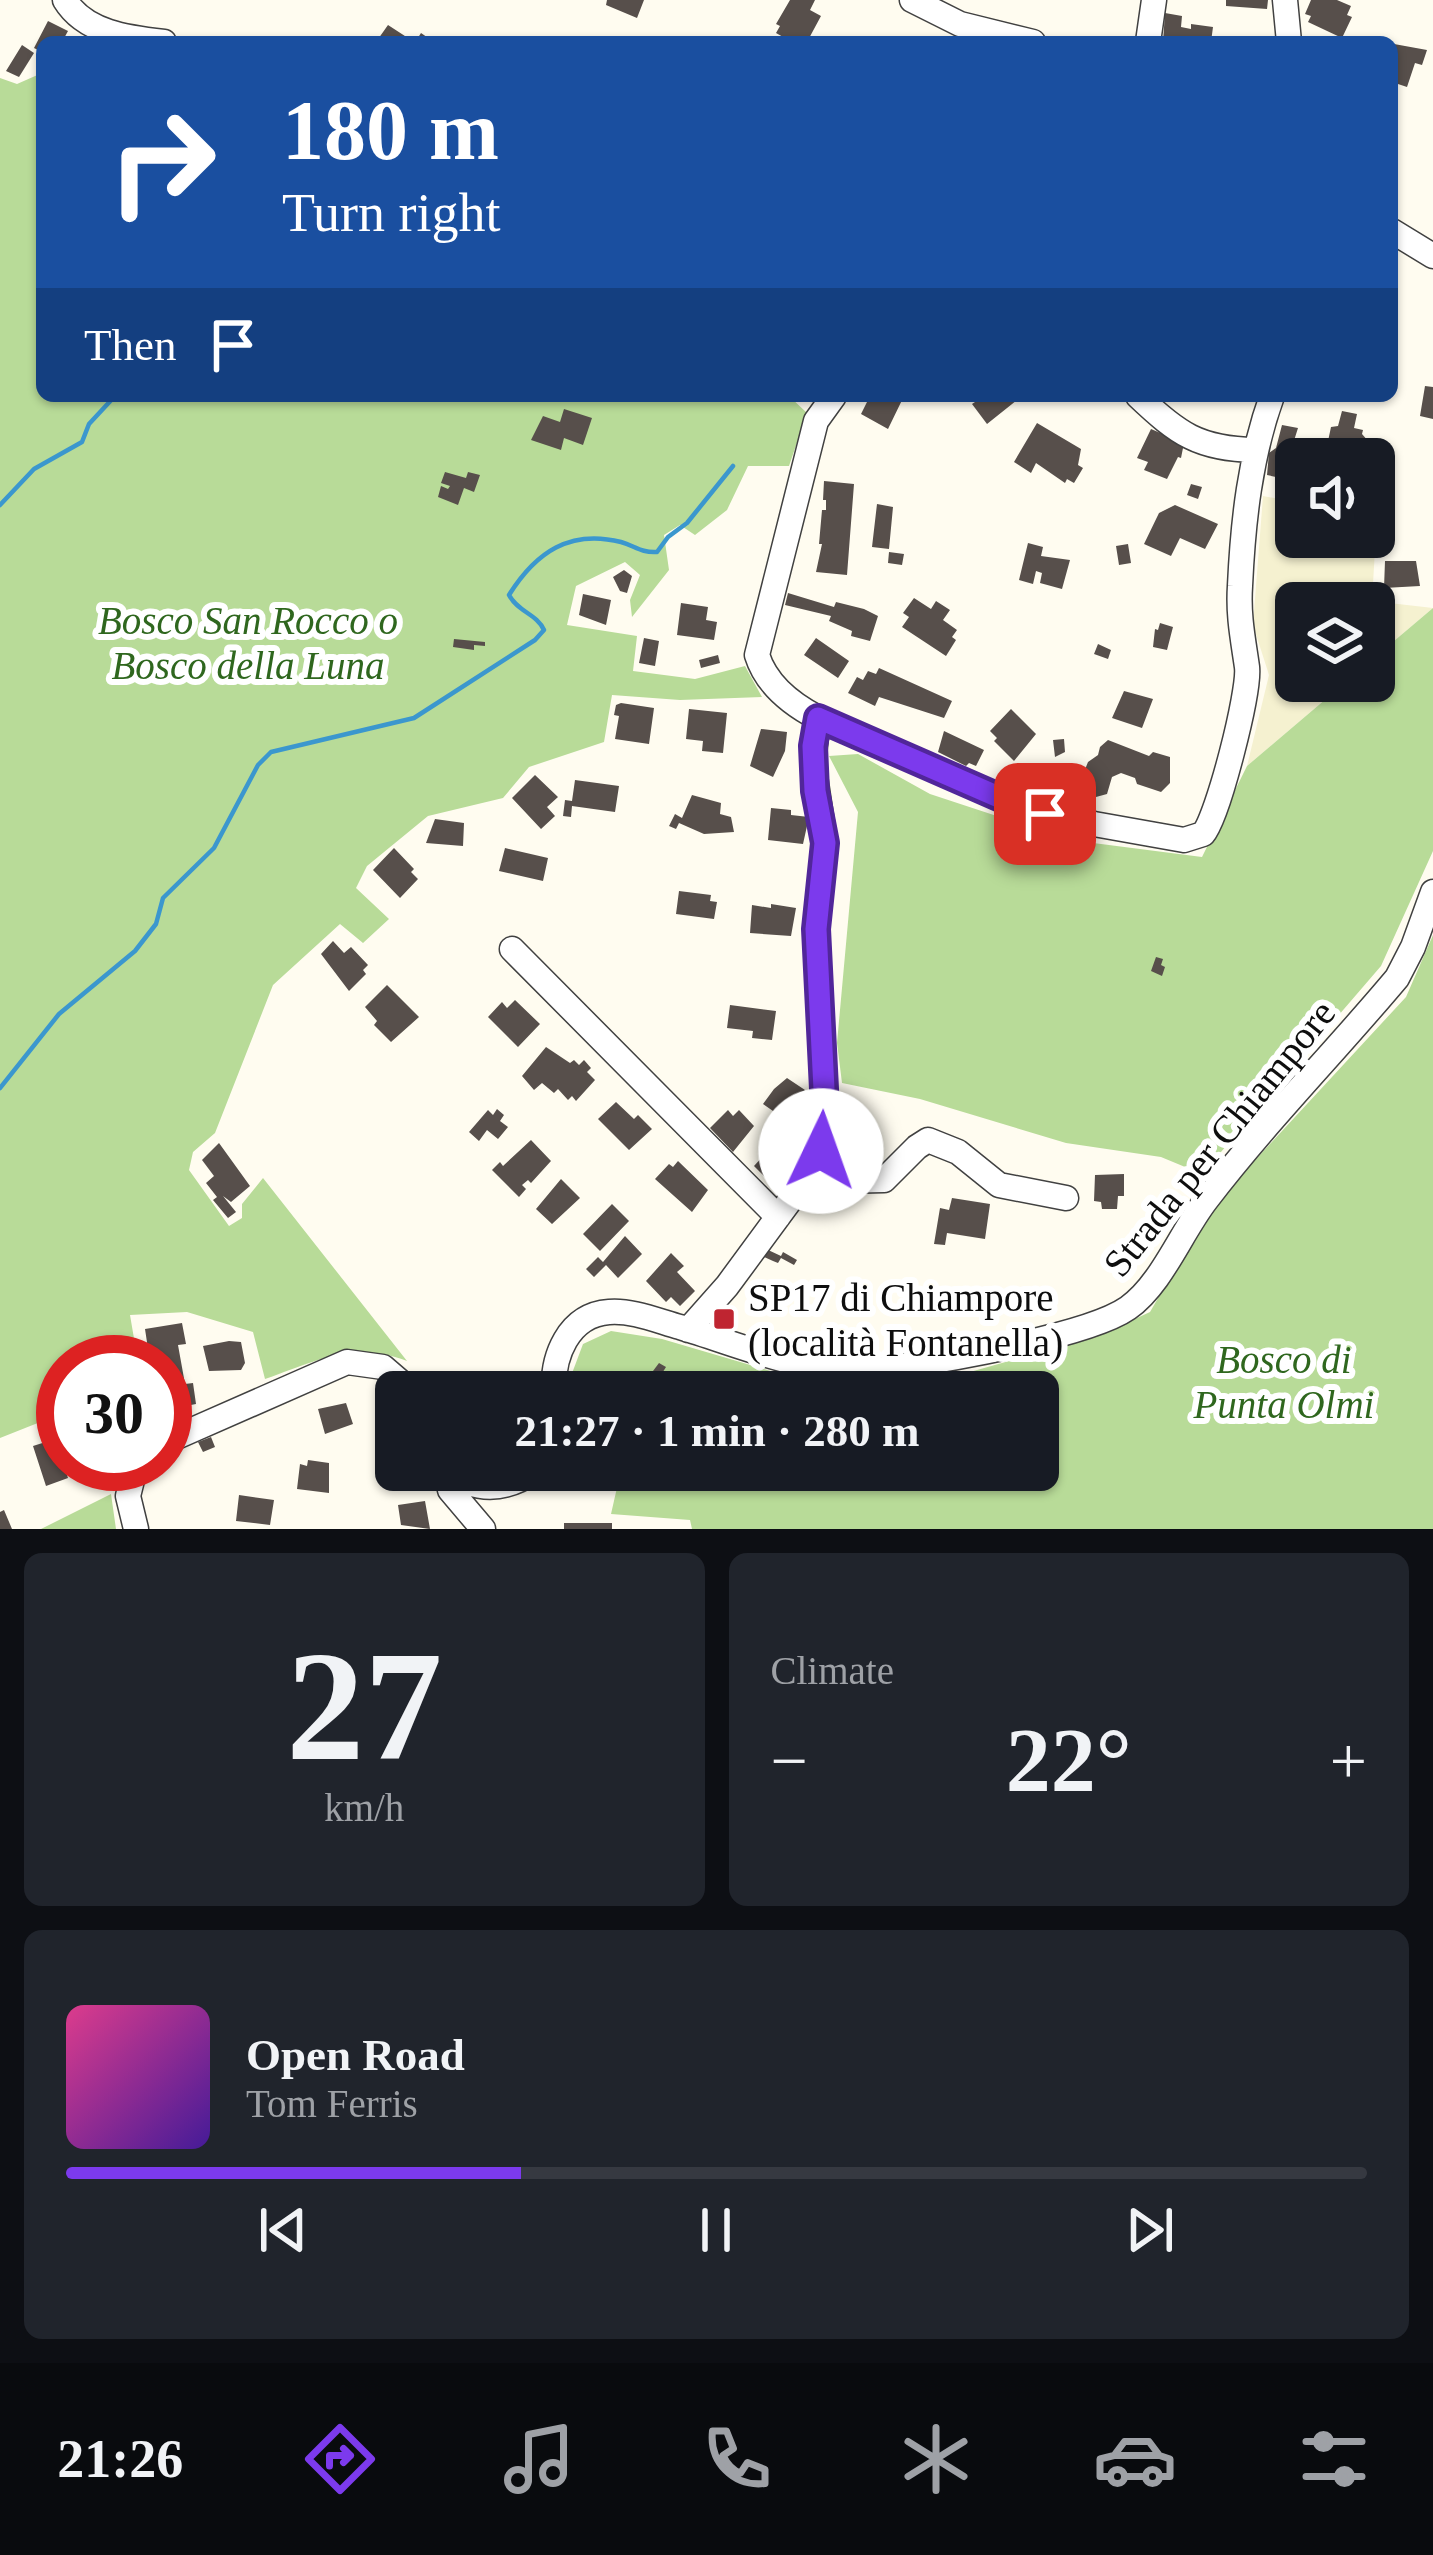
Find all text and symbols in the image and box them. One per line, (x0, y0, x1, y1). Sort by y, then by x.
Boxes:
icon: right (84, 84, 240, 240)
text: 180 m (282, 84, 499, 177)
text: Turn right (282, 183, 501, 243)
icon: arrive (200, 312, 266, 378)
text: Then (84, 320, 176, 370)
map controls (1275, 438, 1395, 702)
button: sound (1275, 438, 1395, 558)
button: layers (1275, 582, 1395, 702)
park label: Bosco San Rocco o Bosco della Luna (98, 599, 398, 687)
pin (994, 763, 1096, 865)
icon: arrive (1012, 781, 1078, 847)
street label: Strada per Chiampore (1095, 991, 1344, 1285)
position arrow (758, 1088, 884, 1214)
place label: SP17 di Chiampore (località Fontanella) (748, 1276, 1063, 1365)
marker: SP17 di Chiampore (località Fontanella) (711, 1306, 737, 1332)
speed limit sign: 30 (36, 1335, 192, 1491)
park label: Bosco di Punta Olmi (1193, 1338, 1374, 1426)
text: 21:27 · 1 min · 280 m (515, 1406, 920, 1456)
text: 27 (286, 1620, 442, 1793)
text: Climate (771, 1649, 894, 1692)
text: 22° (1006, 1711, 1132, 1810)
text: − (771, 1724, 808, 1797)
text: + (1330, 1724, 1367, 1797)
text: km/h (324, 1786, 404, 1829)
text: Open Road (246, 2030, 465, 2080)
text: Tom Ferris (246, 2082, 418, 2125)
icon: previous (250, 2197, 316, 2263)
icon: pause (683, 2197, 749, 2263)
icon: next (1117, 2197, 1183, 2263)
icon: directions (298, 2417, 382, 2501)
icon: music (497, 2417, 581, 2501)
icon: phone (695, 2417, 779, 2501)
icon: climate (894, 2417, 978, 2501)
icon: car (1093, 2417, 1177, 2501)
icon: filters (1292, 2417, 1376, 2501)
text: 21:26 (57, 2429, 183, 2489)

